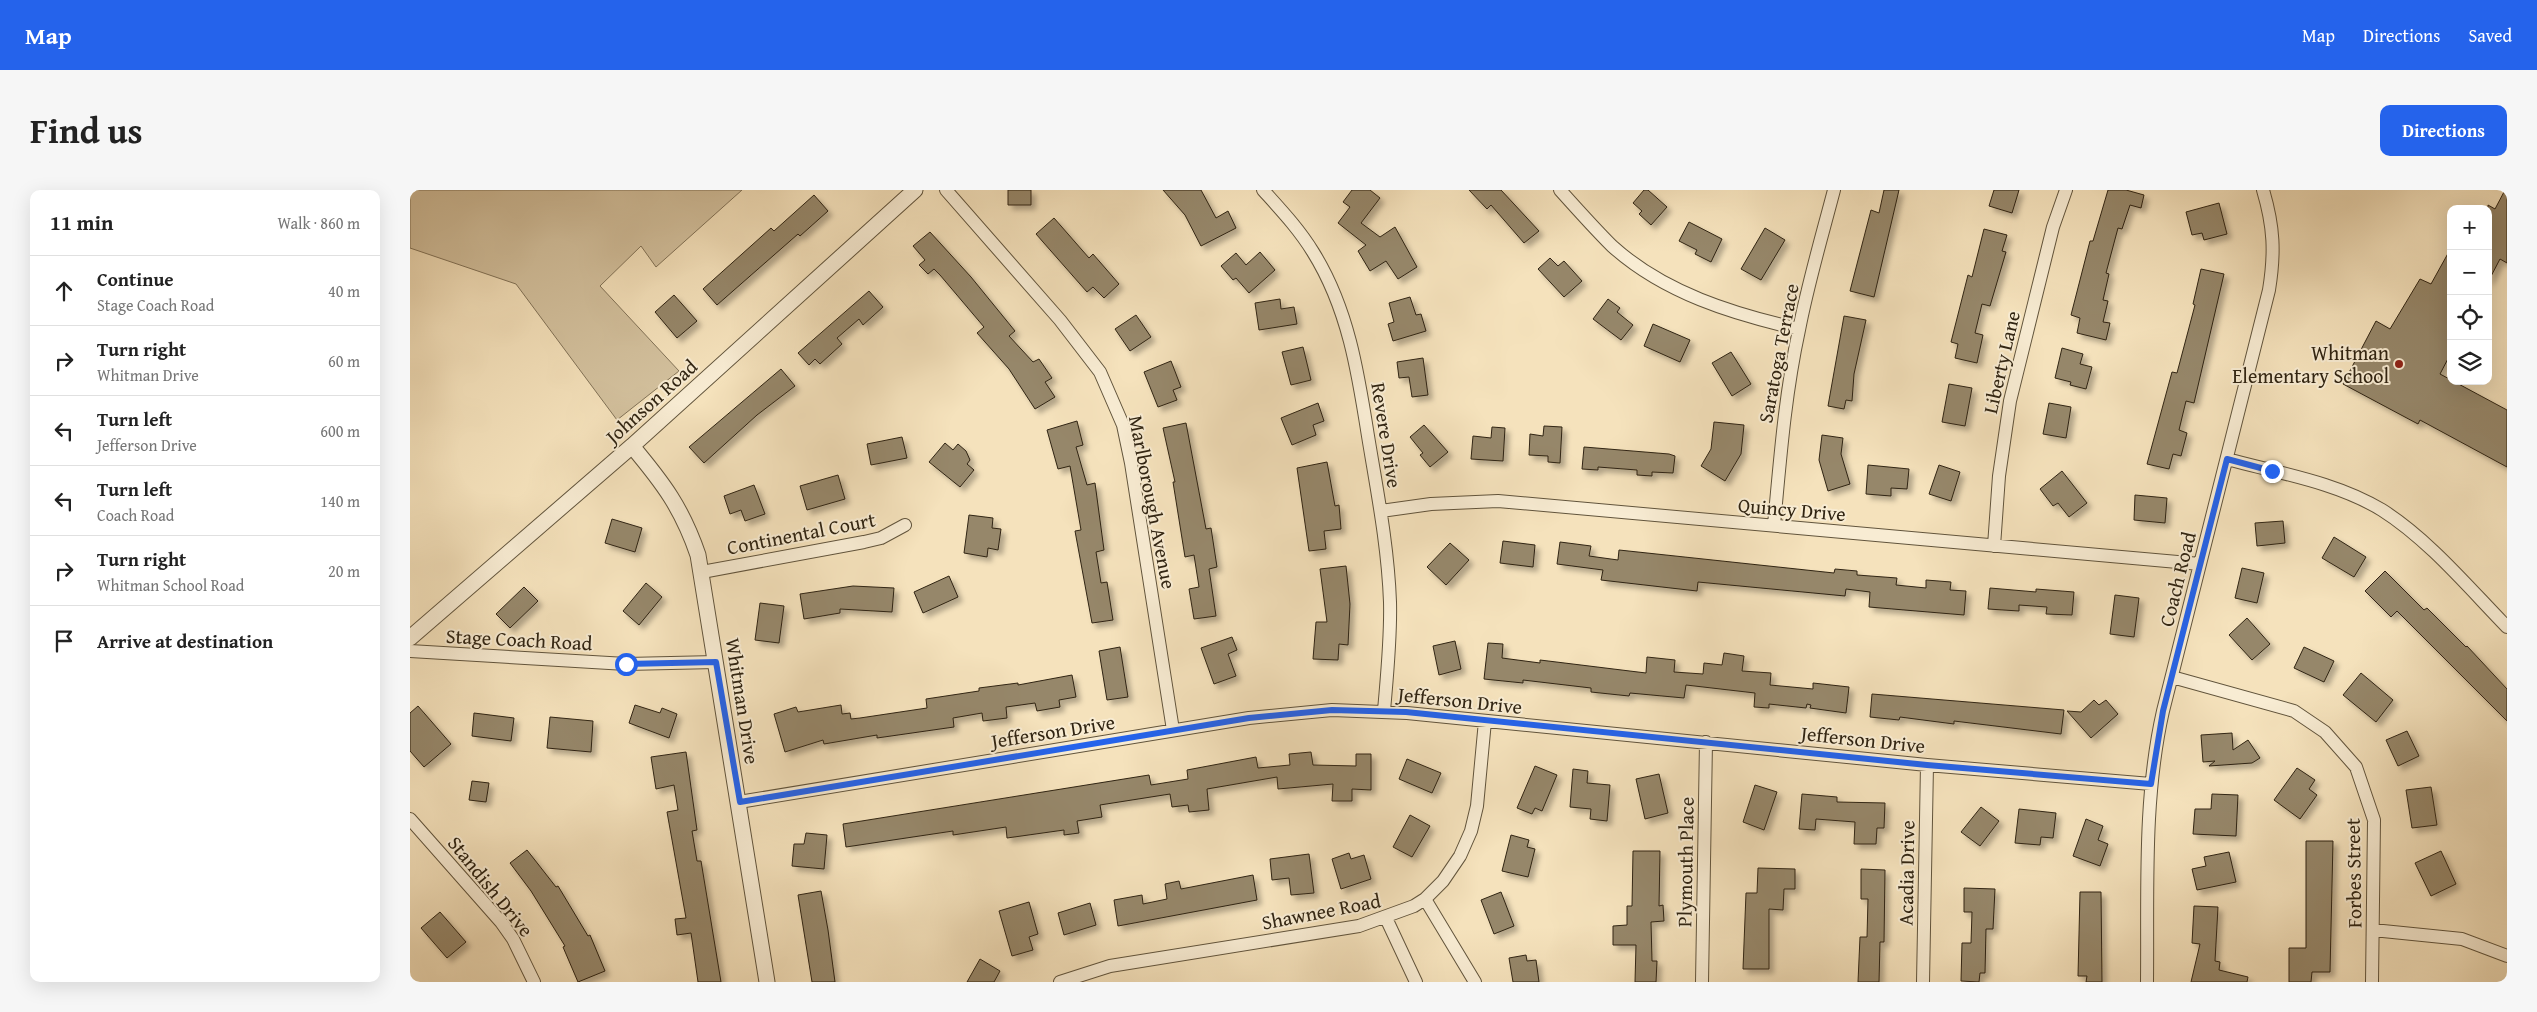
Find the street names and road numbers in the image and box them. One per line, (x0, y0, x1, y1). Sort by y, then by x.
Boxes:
street label: Saratoga Terrace (1750, 281, 1806, 425)
street label: Liberty Lane (1975, 308, 2027, 416)
street label: Johnson Road (596, 352, 704, 452)
street label: Revere Drive (1364, 380, 1410, 490)
street label: Marlborough Avenue (1122, 413, 1184, 591)
street label: Quincy Drive (1737, 490, 1847, 528)
street label: Continental Court (724, 504, 878, 562)
street label: Coach Road (2151, 528, 2203, 629)
street label: Stage Coach Road (445, 621, 593, 657)
street label: Whitman Drive (719, 636, 767, 766)
street label: Jefferson Drive (1393, 679, 1524, 721)
street label: Jefferson Drive (986, 707, 1117, 756)
street label: Jefferson Drive (1796, 718, 1927, 760)
street label: Plymouth Place (1669, 797, 1701, 927)
street label: Forbes Street (2338, 818, 2368, 928)
street label: Acadia Drive (1891, 820, 1921, 926)
street label: Standish Drive (441, 829, 541, 943)
street label: Shawnee Road (1259, 885, 1383, 937)

